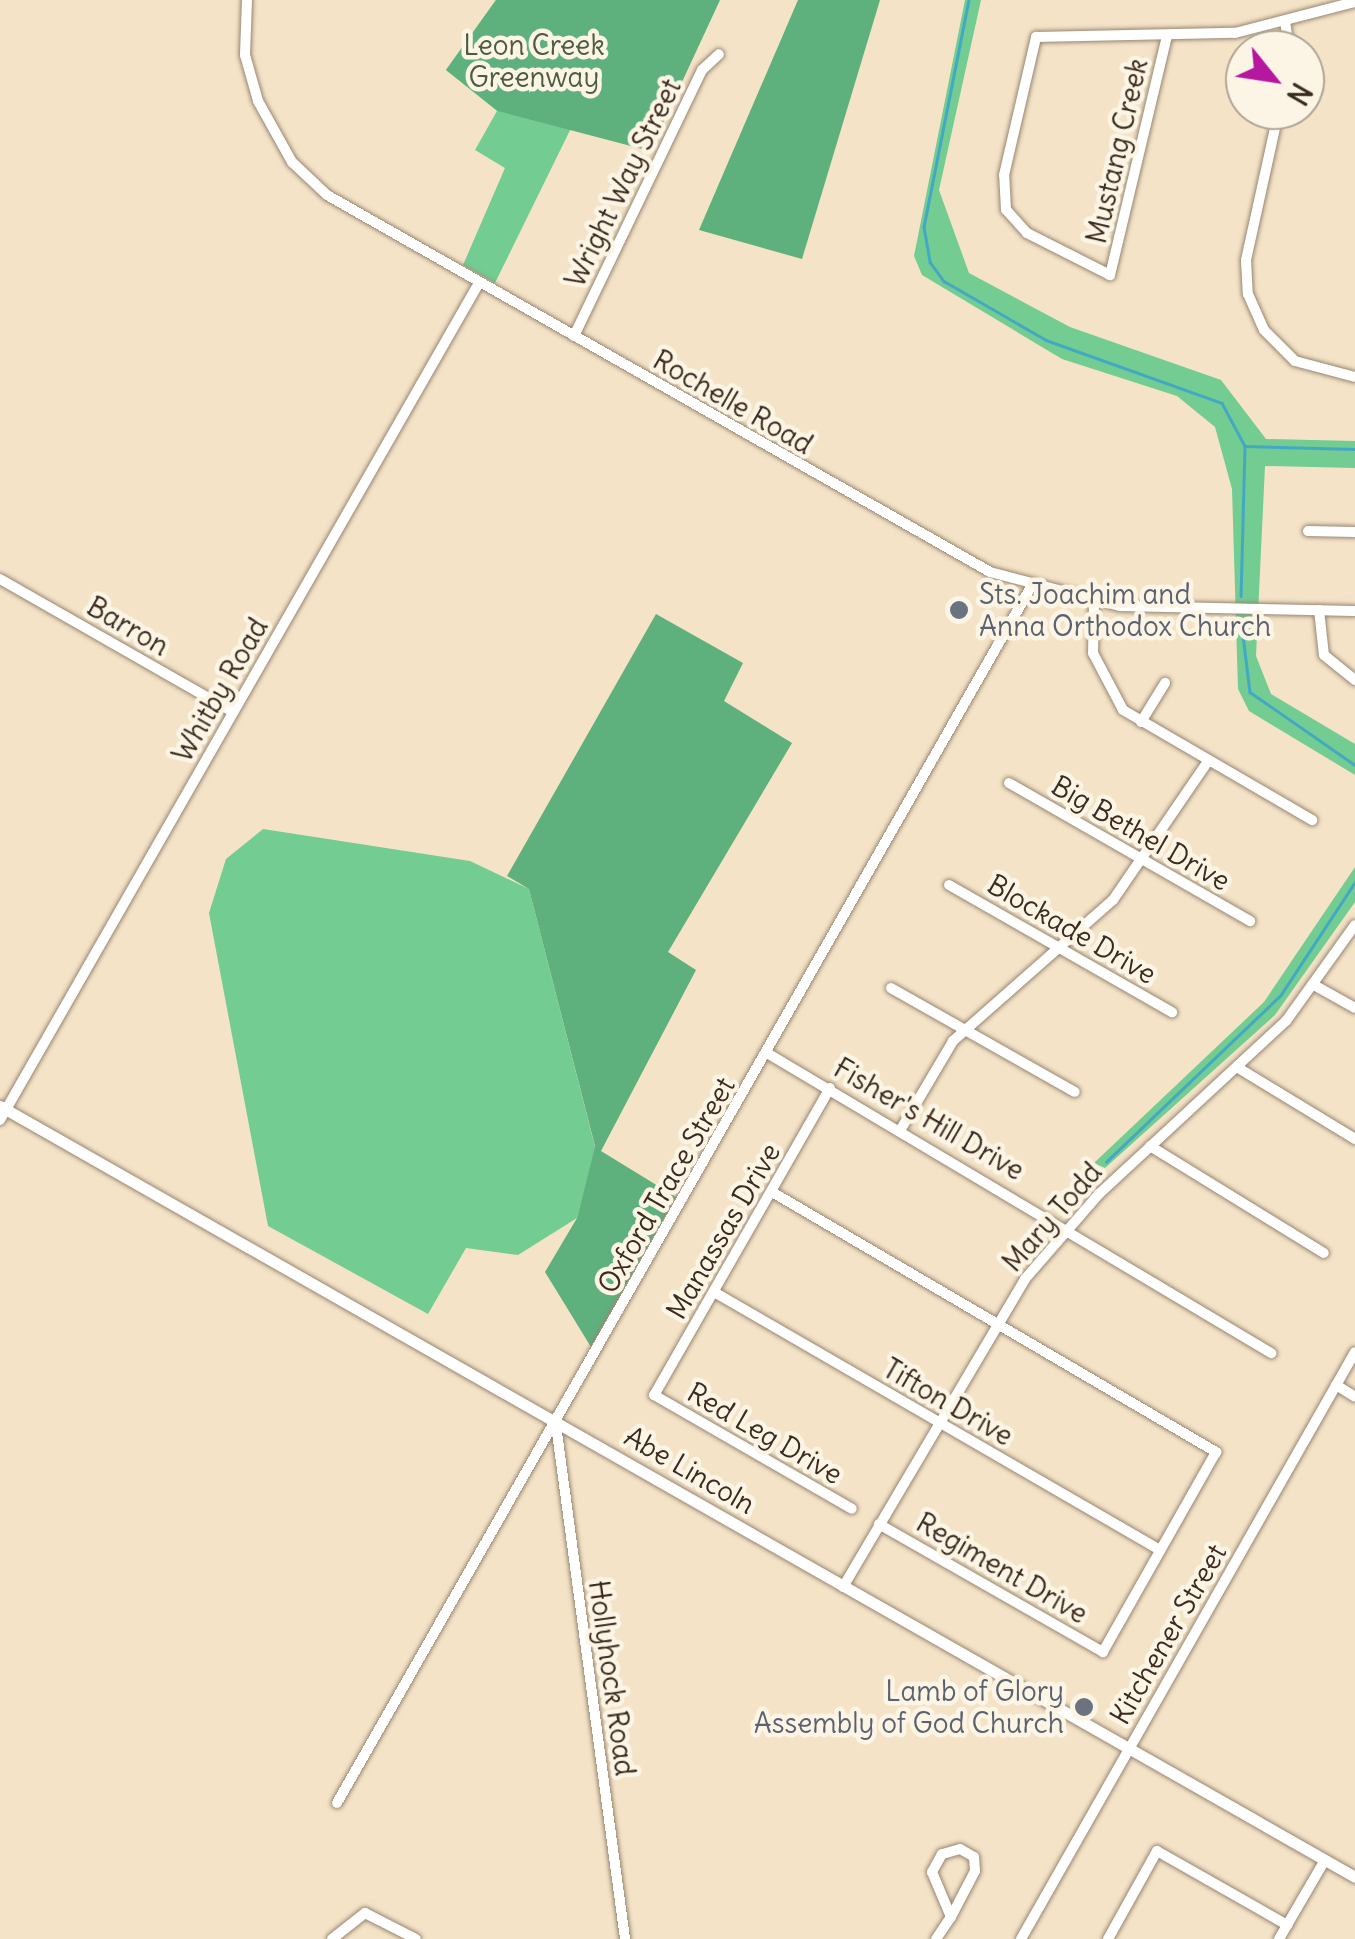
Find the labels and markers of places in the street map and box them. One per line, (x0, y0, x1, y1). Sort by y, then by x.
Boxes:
place label: Sts. Joachim and Anna Orthodox Church (979, 577, 1271, 643)
marker: Sts. Joachim and Anna Orthodox Church (948, 599, 970, 621)
place label: Lamb of Glory Assembly of God Church (754, 1674, 1064, 1740)
marker: Lamb of Glory Assembly of God Church (1073, 1696, 1095, 1718)

